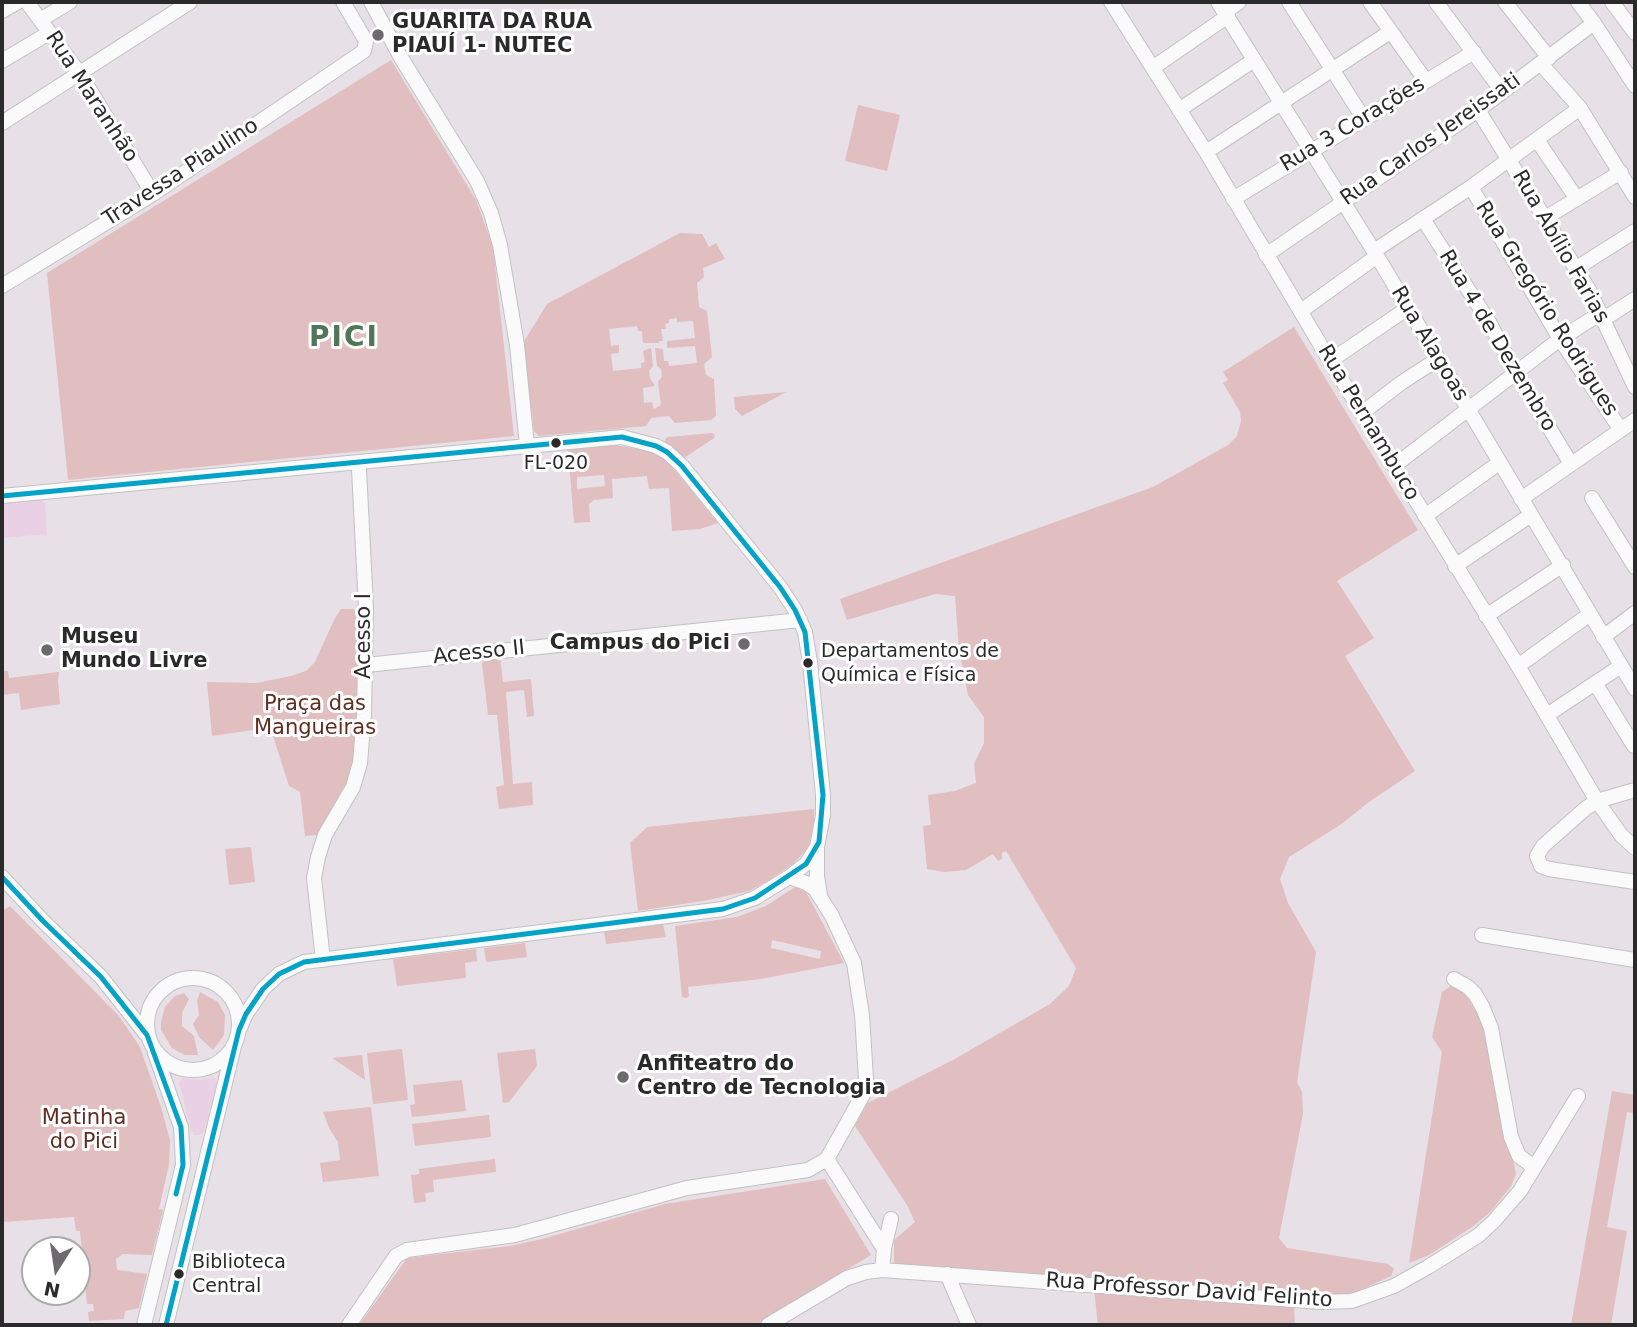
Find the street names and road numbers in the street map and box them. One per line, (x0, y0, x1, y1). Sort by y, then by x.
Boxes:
street label: Rua Maranhão (39, 27, 143, 167)
street label: Rua Carlos Jereissati (1336, 68, 1526, 212)
street label: Rua 3 Corações (1276, 72, 1430, 178)
street label: Travessa Piaulino (99, 113, 263, 233)
street label: Rua Abílio Farias (1506, 166, 1614, 328)
street label: Rua Gregório Rodrigues (1469, 197, 1623, 421)
street label: Rua 4 de Dezembro (1433, 246, 1561, 436)
street label: Rua Alagoas (1385, 282, 1473, 406)
street label: Rua Pernambuco (1312, 341, 1424, 505)
street label: Acesso I (352, 593, 378, 679)
street label: Acesso II (432, 636, 526, 670)
street label: Rua Professor David Felinto (1045, 1268, 1333, 1314)

